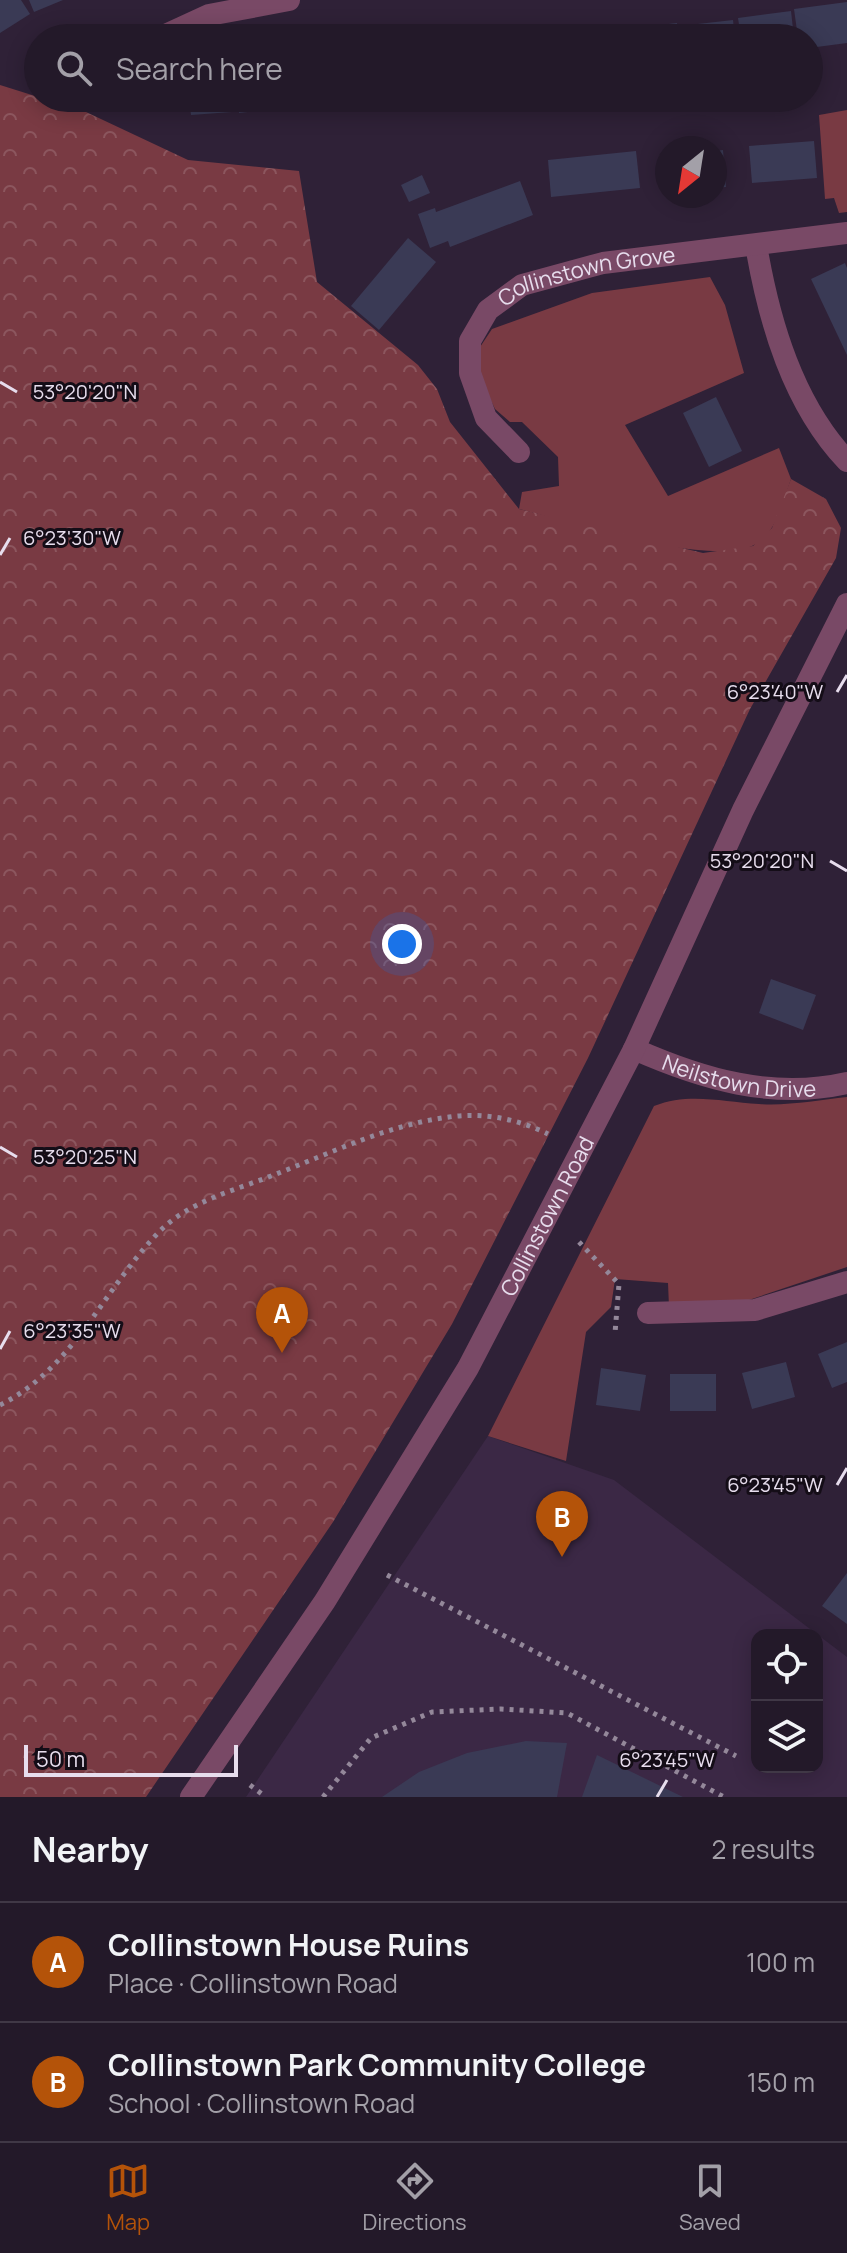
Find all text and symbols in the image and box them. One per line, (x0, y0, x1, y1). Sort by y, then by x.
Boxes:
search box (24, 24, 823, 112)
icon: search (52, 46, 96, 90)
text: Search here (116, 48, 283, 89)
north arrow (655, 136, 727, 208)
street label: Collinstown Grove (491, 239, 677, 313)
text: 53°20'20"N (33, 378, 137, 405)
text: 6°23'30"W (23, 524, 121, 551)
text: 6°23'40"W (727, 678, 823, 705)
text: 53°20'20"N (710, 847, 814, 874)
your location (382, 924, 422, 964)
street label: Neilstown Drive (658, 1047, 817, 1104)
street label: Collinstown Road (493, 1131, 601, 1301)
text: 53°20'25"N (33, 1143, 137, 1170)
pin: A (256, 1287, 308, 1353)
text: 6°23'35"W (23, 1317, 121, 1344)
text: 6°23'45"W (727, 1471, 823, 1498)
pin: B (536, 1491, 588, 1557)
map controls (751, 1629, 823, 1773)
button: locate (751, 1629, 823, 1701)
button: layers (751, 1701, 823, 1773)
scale bar (24, 1741, 238, 1777)
text: 50 m (36, 1744, 85, 1774)
text: 6°23'45"W (619, 1746, 715, 1773)
text: Nearby (32, 1826, 148, 1872)
text: 2 results (711, 1831, 815, 1867)
text: Collinstown House Ruins (108, 1924, 469, 1965)
text: A (49, 1944, 67, 1980)
text: 100 m (746, 1944, 815, 1980)
text: Place · Collinstown Road (108, 1965, 398, 2001)
text: Collinstown Park Community College (108, 2044, 646, 2085)
text: B (50, 2064, 66, 2100)
text: 150 m (747, 2064, 815, 2100)
text: School · Collinstown Road (108, 2085, 415, 2121)
tab: Map (106, 2159, 150, 2237)
tab: Directions (362, 2159, 467, 2237)
tab: Saved (679, 2159, 741, 2237)

